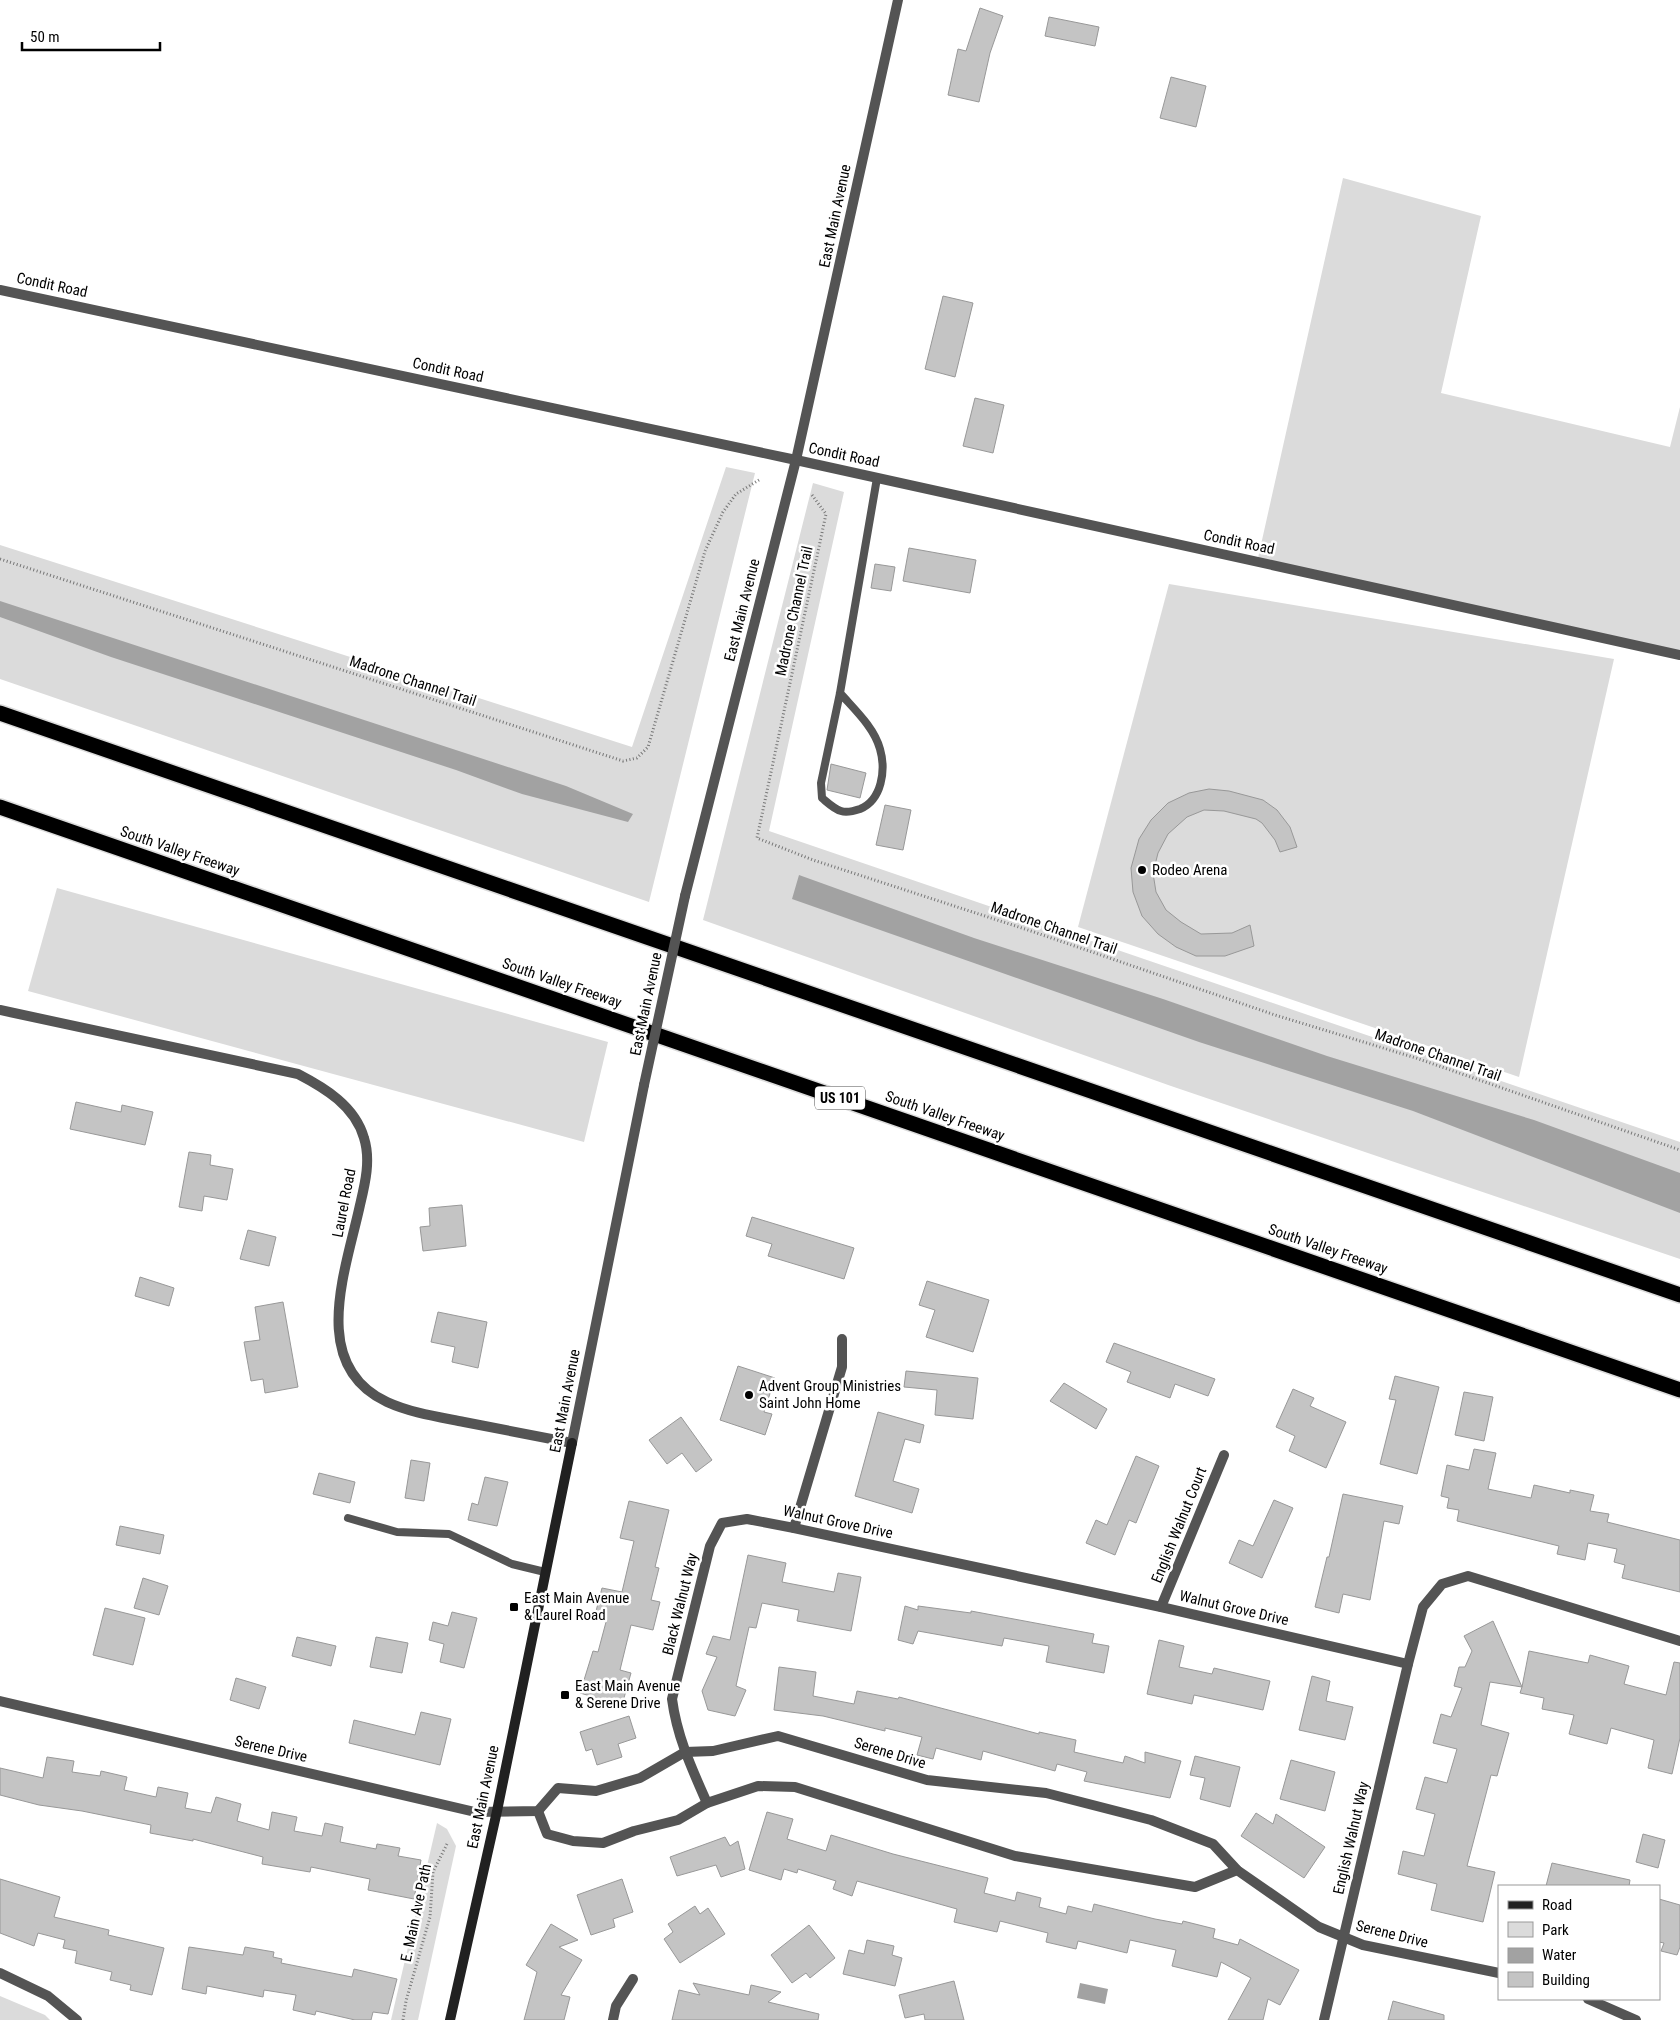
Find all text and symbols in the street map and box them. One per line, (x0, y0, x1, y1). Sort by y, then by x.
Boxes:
scale bar (22, 20, 160, 52)
text: 50 m (30, 28, 60, 46)
street label: East Main Avenue (815, 163, 855, 269)
street label: Condit Road (15, 269, 89, 301)
street label: Condit Road (411, 354, 485, 386)
street label: Condit Road (807, 439, 881, 471)
street label: Condit Road (1202, 526, 1276, 558)
street label: Madrone Channel Trail (771, 544, 817, 678)
street label: East Main Avenue (721, 557, 763, 663)
street label: Madrone Channel Trail (347, 652, 479, 710)
street label: South Valley Freeway (118, 822, 242, 880)
place label: Rodeo Arena (1152, 861, 1228, 879)
marker: Rodeo Arena (1136, 864, 1148, 876)
street label: Madrone Channel Trail (989, 898, 1119, 958)
street label: East Main Avenue (626, 951, 666, 1057)
street label: South Valley Freeway (500, 954, 624, 1012)
street label: Madrone Channel Trail (1373, 1025, 1503, 1085)
road number: US 101 (815, 1086, 865, 1110)
street label: South Valley Freeway (883, 1087, 1007, 1145)
street label: Laurel Road (328, 1167, 360, 1239)
street label: South Valley Freeway (1266, 1220, 1390, 1278)
street label: East Main Avenue (546, 1348, 584, 1454)
place label: Advent Group Ministries Saint John Home (759, 1377, 901, 1412)
marker: Advent Group Ministries Saint John Home (743, 1389, 755, 1401)
street label: English Walnut Court (1148, 1464, 1210, 1586)
street label: Walnut Grove Drive (782, 1502, 894, 1542)
street label: Black Walnut Way (659, 1551, 701, 1657)
street label: Walnut Grove Drive (1178, 1587, 1290, 1629)
place label: East Main Avenue & Laurel Road (524, 1589, 629, 1624)
marker: East Main Avenue & Laurel Road (508, 1601, 520, 1613)
place label: East Main Avenue & Serene Drive (575, 1677, 680, 1712)
marker: East Main Avenue & Serene Drive (559, 1689, 571, 1701)
street label: Serene Drive (233, 1732, 309, 1766)
street label: Serene Drive (852, 1734, 928, 1772)
street label: East Main Avenue (463, 1744, 503, 1850)
street label: English Walnut Way (1329, 1780, 1373, 1896)
street label: E. Main Ave Path (397, 1862, 435, 1964)
legend (1498, 1885, 1660, 2000)
text: Road (1542, 1896, 1572, 1914)
street label: Serene Drive (1354, 1916, 1430, 1952)
text: Park (1542, 1921, 1569, 1939)
text: Water (1542, 1946, 1577, 1964)
text: Building (1542, 1971, 1590, 1989)

